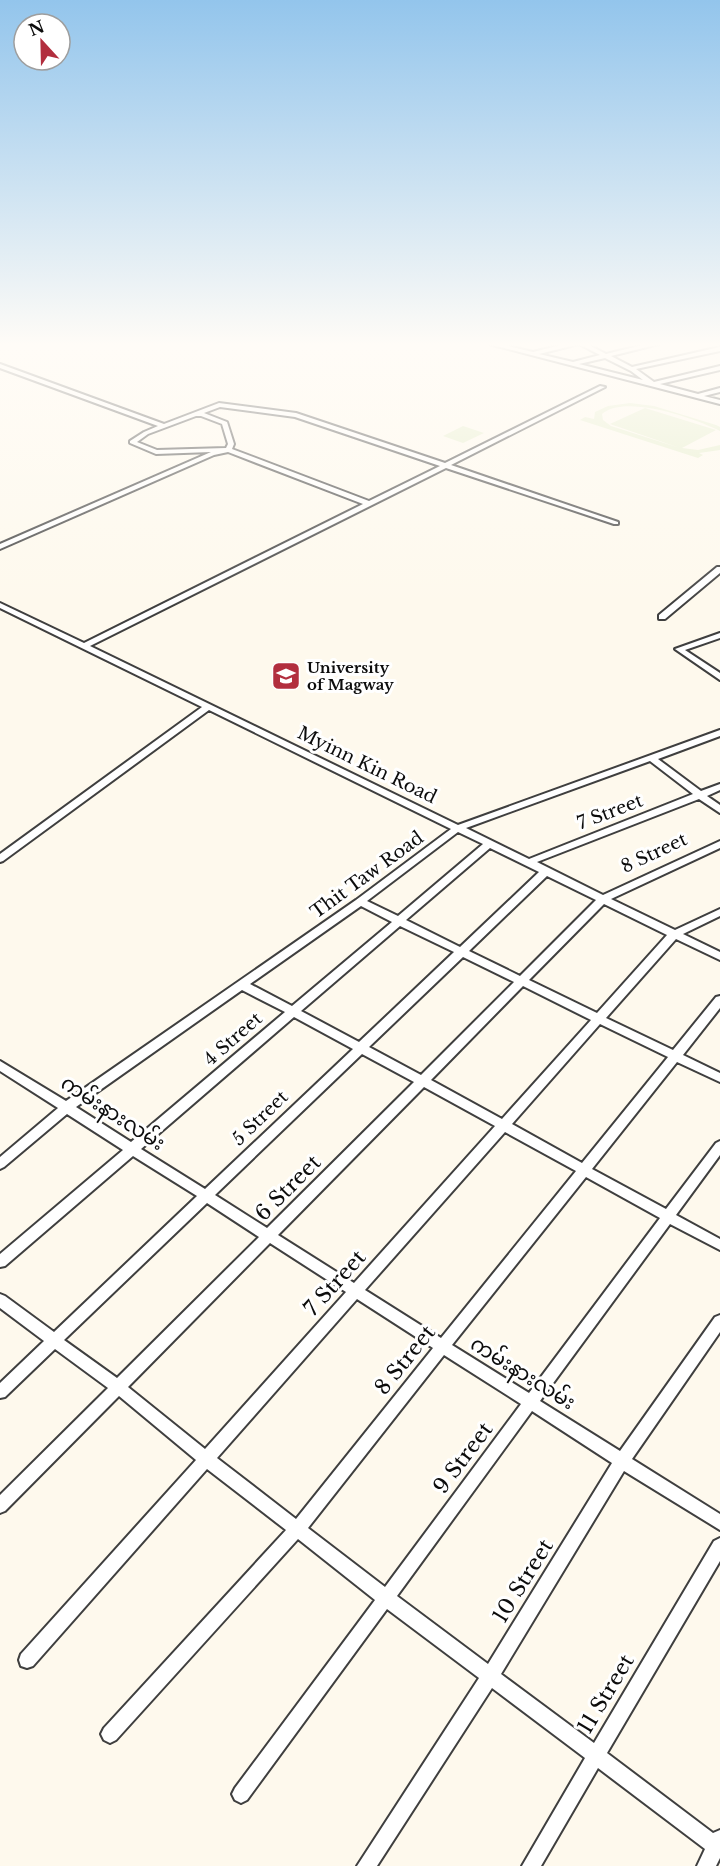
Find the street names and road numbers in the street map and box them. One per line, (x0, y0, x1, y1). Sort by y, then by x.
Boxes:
street label: Myinn Kin Road (294, 722, 440, 808)
street label: 7 Street (574, 789, 646, 835)
street label: Thit Taw Road (306, 827, 428, 923)
street label: 8 Street (618, 828, 691, 878)
street label: 4 Street (199, 1008, 267, 1070)
street label: ကမ်းနားလမ်း (54, 1067, 172, 1160)
street label: 5 Street (227, 1086, 293, 1150)
street label: 6 Street (250, 1150, 326, 1226)
street label: 7 Street (299, 1245, 371, 1321)
street label: 8 Street (369, 1320, 441, 1400)
street label: ကမ်းနားလမ်း (464, 1328, 582, 1419)
street label: 9 Street (428, 1417, 498, 1499)
street label: 10 Street (487, 1534, 559, 1628)
street label: 11 Street (572, 1650, 640, 1738)

